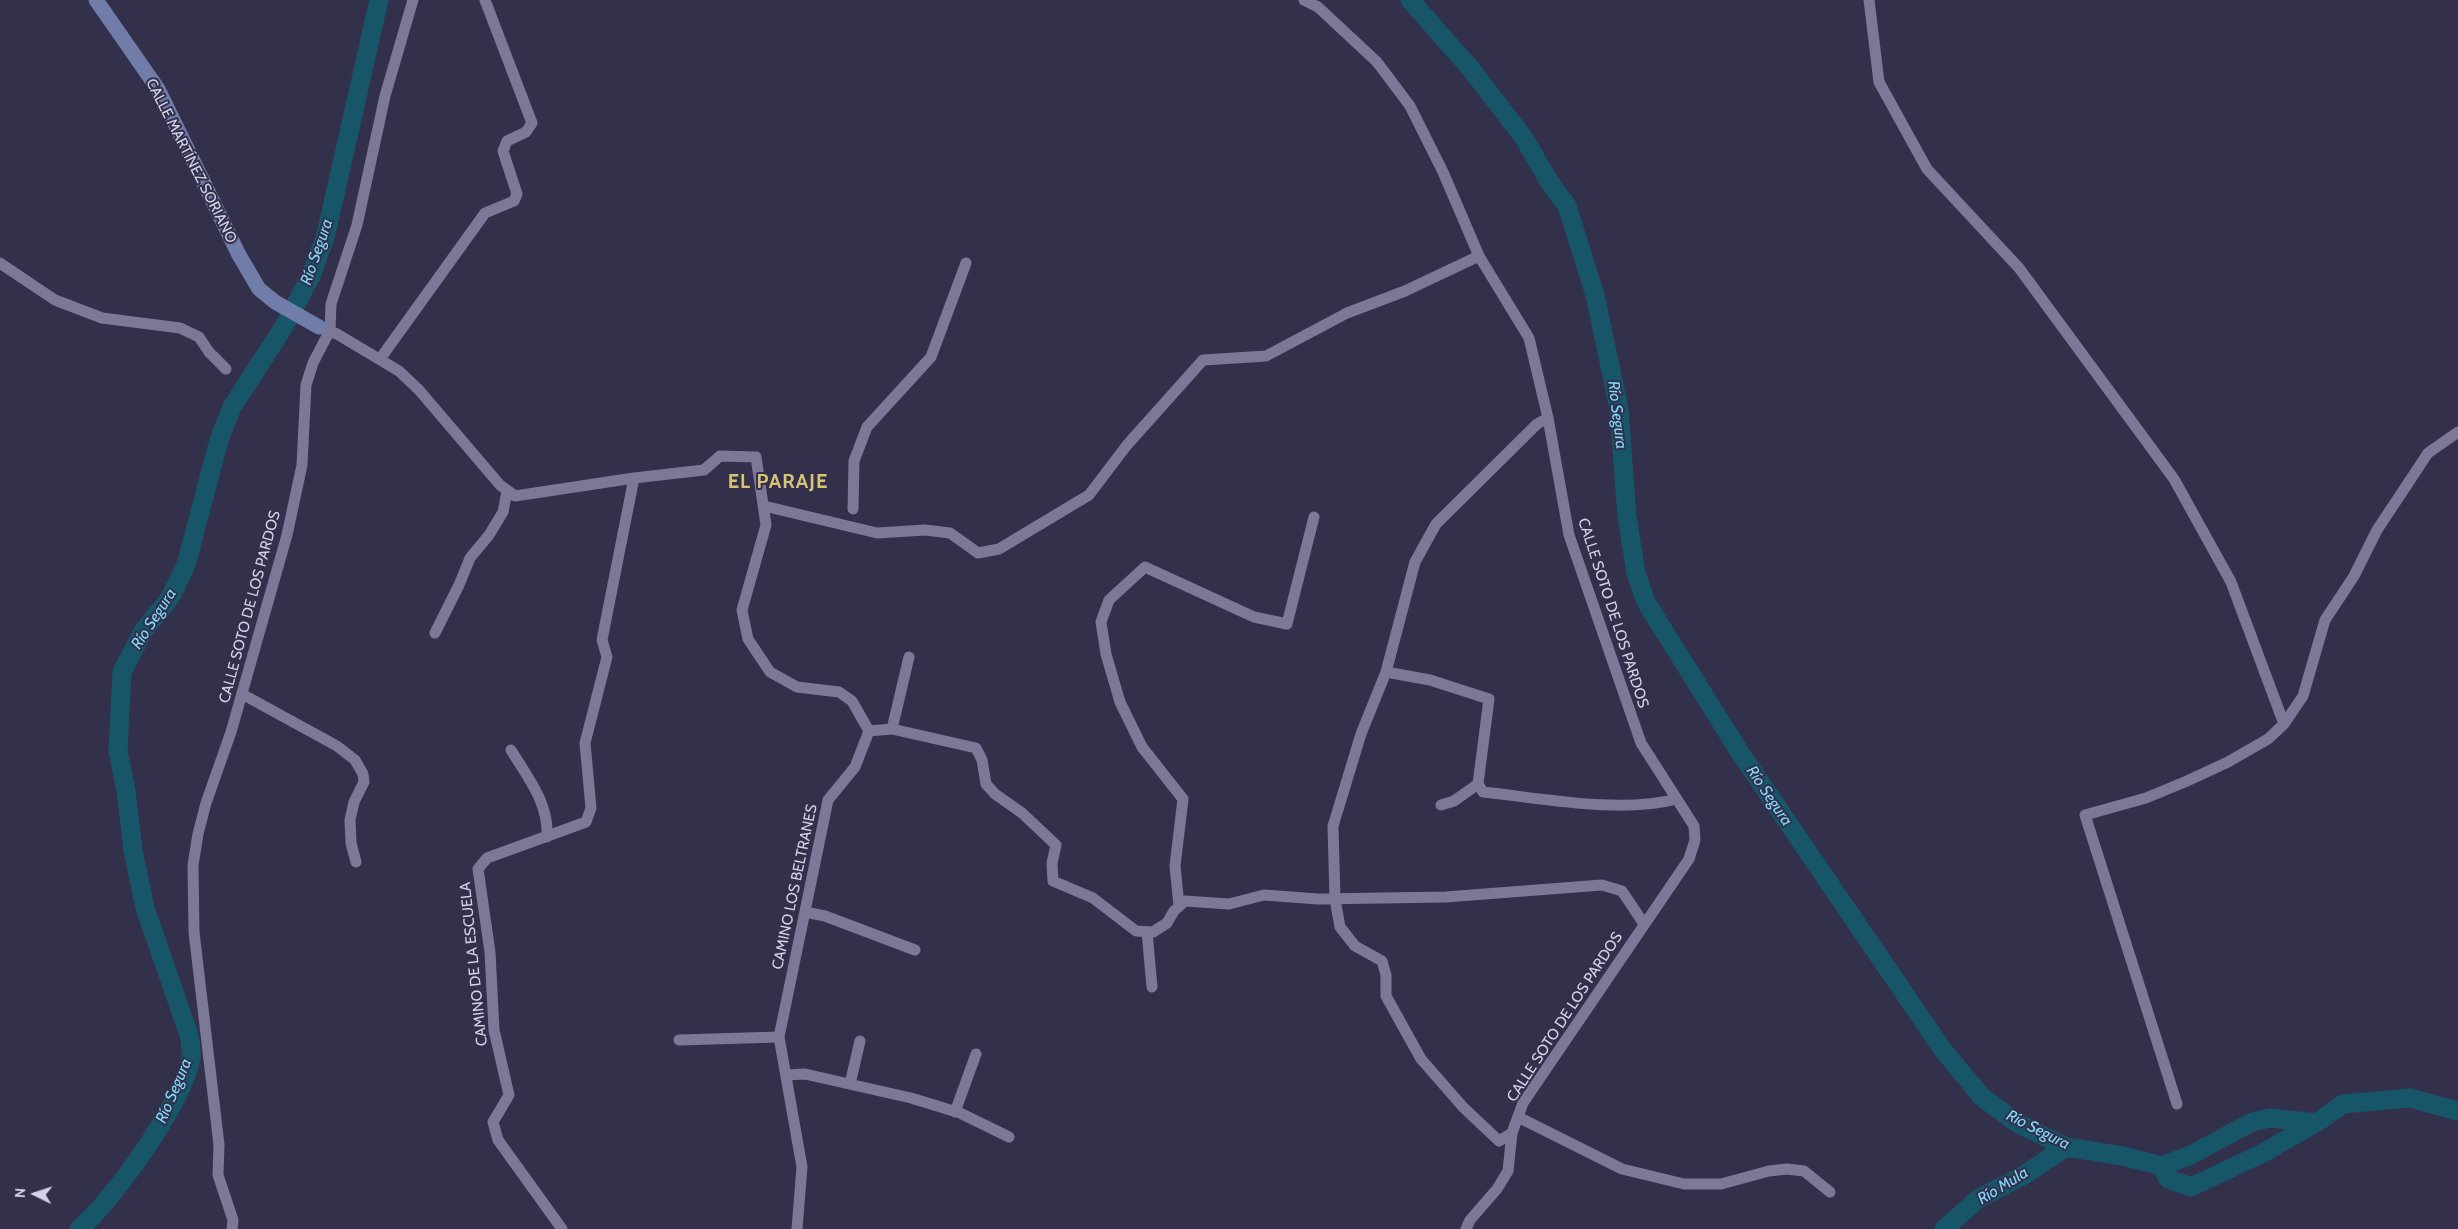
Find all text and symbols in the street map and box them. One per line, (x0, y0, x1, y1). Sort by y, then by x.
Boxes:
street label: CALLE MARTÍNEZ SORIANO (142, 76, 240, 246)
water label: Río Segura (297, 217, 337, 287)
water label: Río Segura (1603, 380, 1631, 450)
district label: EL PARAJE (727, 470, 829, 494)
street label: CALLE SOTO DE LOS PARDOS (216, 509, 284, 705)
street label: CALLE SOTO DE LOS PARDOS (1574, 516, 1652, 710)
water label: Río Segura (127, 585, 181, 653)
water label: Río Segura (1742, 762, 1796, 830)
street label: CAMINO LOS BELTRANES (769, 803, 821, 971)
street label: CAMINO DE LA ESCUELA (456, 881, 492, 1047)
street label: CALLE SOTO DE LOS PARDOS (1503, 929, 1627, 1105)
water label: Río Segura (152, 1056, 196, 1126)
water label: Río Segura (2003, 1106, 2073, 1154)
water label: Río Mula (1974, 1163, 2032, 1209)
north arrow (10, 1169, 60, 1219)
text: N (11, 1187, 29, 1199)

